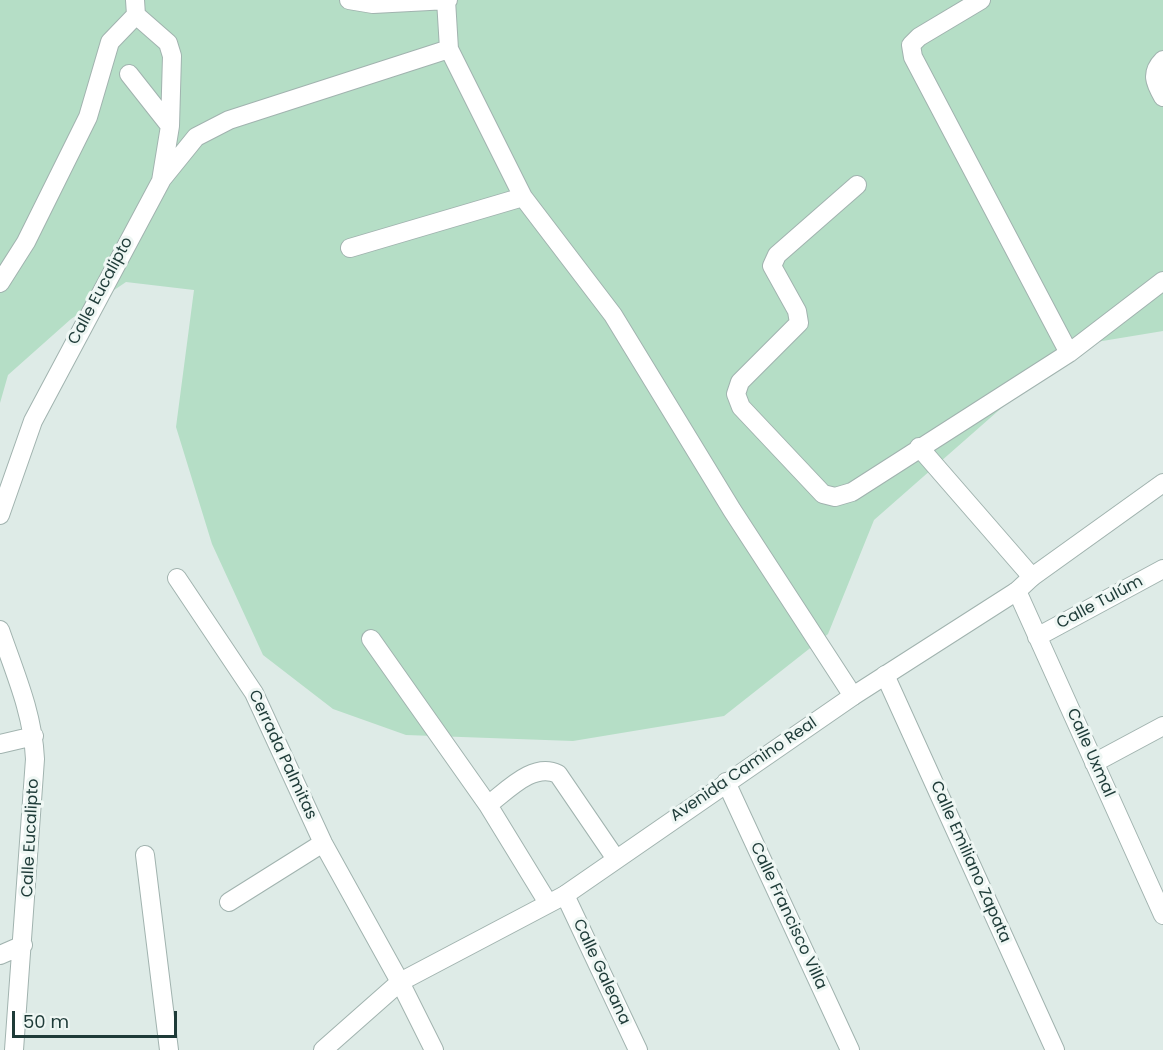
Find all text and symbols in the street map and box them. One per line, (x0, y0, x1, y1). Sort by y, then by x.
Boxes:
street label: Calle Eucalipto (65, 234, 137, 348)
street label: Calle Tulúm (1054, 572, 1146, 634)
street label: Cerrada Palmitas (244, 687, 320, 823)
street label: Calle Uxmal (1062, 706, 1118, 800)
street label: Avenida Camino Real (667, 714, 821, 826)
street label: Calle Eucalipto (18, 778, 44, 898)
street label: Calle Emiliano Zapata (926, 778, 1014, 946)
street label: Calle Francisco Villa (745, 839, 831, 993)
street label: Calle Galeana (568, 916, 634, 1028)
scale bar (15, 999, 180, 1037)
text: 50 m (23, 1009, 69, 1034)

